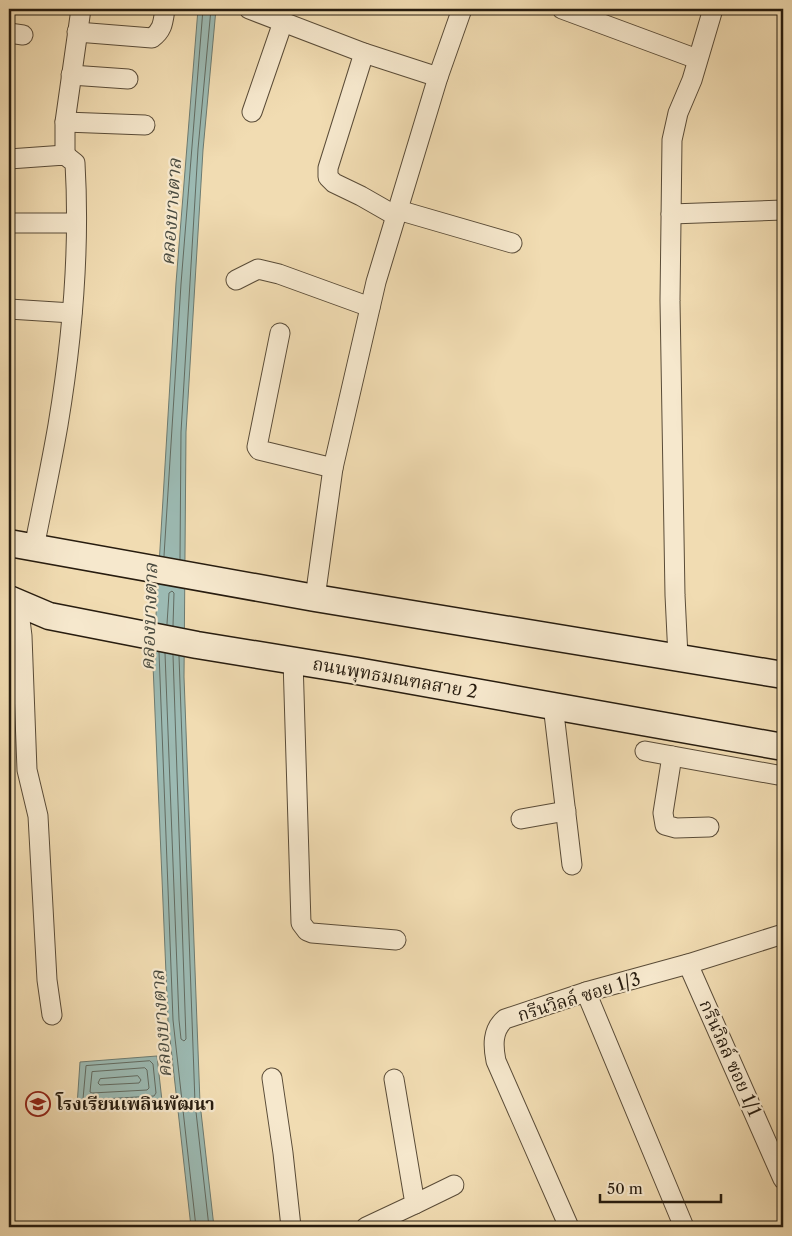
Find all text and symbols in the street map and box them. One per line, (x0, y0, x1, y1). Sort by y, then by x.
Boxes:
water label: คลองบางตาล (156, 157, 186, 266)
water label: คลองบางตาล (136, 562, 162, 671)
street label: ถนนพุทธมณฑลสาย 2 (311, 653, 479, 704)
street label: กรีนวิลล์ ซอย 1/3 (515, 968, 643, 1026)
water label: คลองบางตาล (146, 969, 176, 1078)
street label: กรีนวิลล์ ซอย 1/1 (694, 996, 766, 1120)
school or university icon: โรงเรียนเพลินพัฒนา (25, 1091, 51, 1117)
place label: โรงเรียนเพลินพัฒนา (55, 1092, 215, 1115)
scale bar (600, 1171, 721, 1203)
text: 50 m (607, 1179, 643, 1198)

